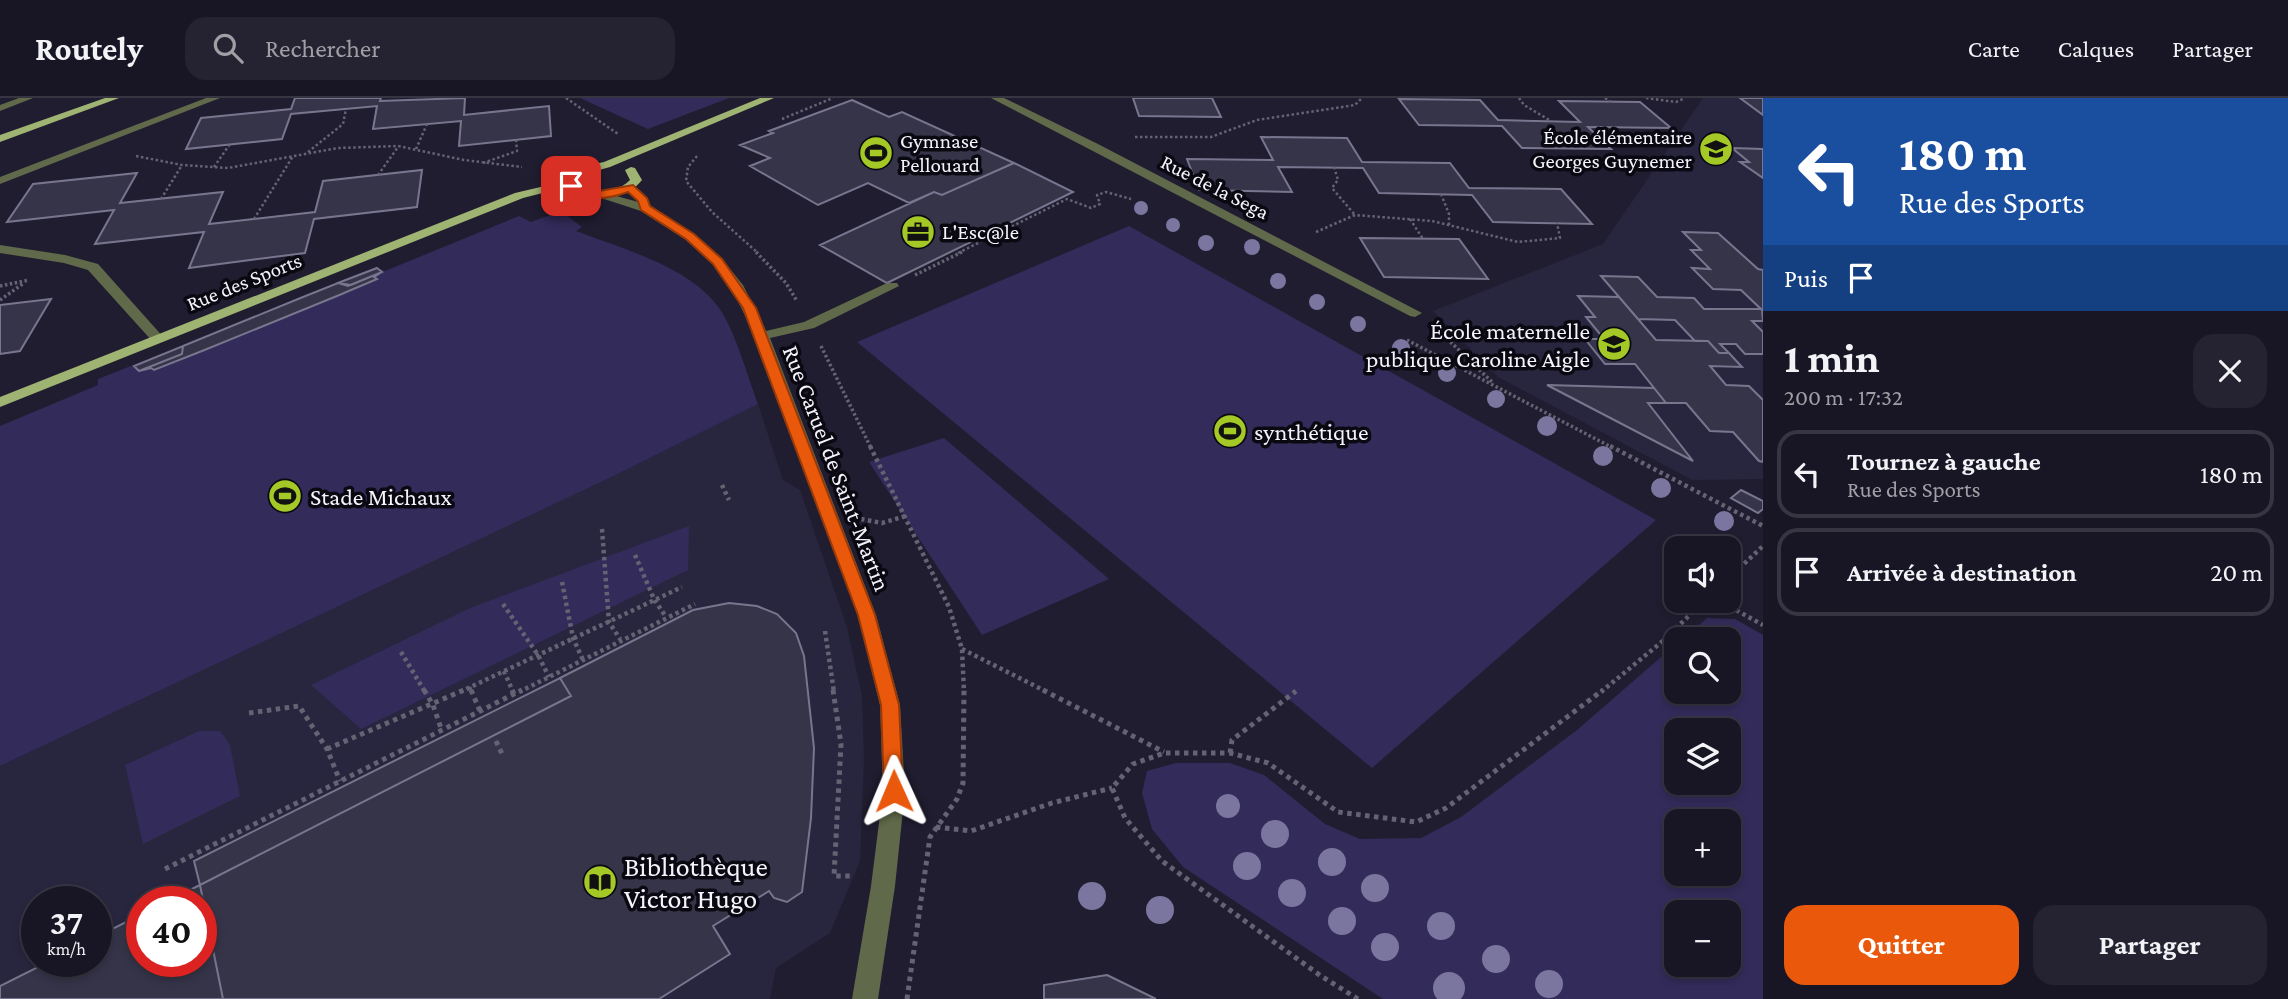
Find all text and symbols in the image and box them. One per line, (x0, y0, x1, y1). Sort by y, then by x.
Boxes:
search box (185, 17, 675, 80)
icon: search (209, 29, 247, 67)
text: Routely (35, 30, 143, 67)
text: Rechercher (265, 34, 381, 63)
text: Carte (1968, 35, 2020, 62)
text: Calques (2058, 35, 2134, 62)
text: Partager (2172, 35, 2253, 62)
place label: École élémentaire Georges Guynemer (1532, 125, 1693, 173)
icon: left (1784, 126, 1875, 217)
text: 180 m (1899, 126, 2027, 181)
place label: Gymnase Pellouard (900, 129, 980, 177)
school or university icon: École élémentaire Georges Guynemer (1697, 130, 1735, 168)
sports icon: Gymnase Pellouard (857, 134, 895, 172)
street label: Rue de la Sega (1157, 150, 1273, 225)
pin (541, 156, 601, 216)
icon: arrive (552, 167, 590, 205)
text: Rue des Sports (1899, 184, 2085, 220)
office icon: L'Esc@le (899, 213, 937, 251)
place label: L'Esc@le (942, 220, 1019, 244)
street label: Rue des Sports (183, 248, 305, 316)
icon: arrive (1842, 259, 1880, 297)
text: Puis (1784, 264, 1828, 293)
place label: École maternelle publique Caroline Aigle (1366, 317, 1590, 372)
school or university icon: École maternelle publique Caroline Aigle (1595, 325, 1633, 363)
text: 1 min (1784, 334, 1880, 381)
button: close (2193, 334, 2267, 408)
street label: Rue Caruel de Saint-Martin (778, 341, 896, 595)
text: 200 m · 17:32 (1784, 384, 1903, 410)
sports icon: synthétique (1211, 412, 1249, 450)
place label: synthétique (1254, 418, 1368, 445)
text: Tournez à gauche (1847, 447, 2041, 476)
icon: left (1788, 455, 1826, 493)
text: 180 m (2200, 460, 2263, 489)
text: Rue des Sports (1847, 476, 1980, 502)
sports icon: Stade Michaux (266, 477, 304, 515)
place label: Stade Michaux (310, 483, 452, 510)
map controls (1664, 536, 1741, 977)
button: sound (1664, 536, 1741, 613)
icon: arrive (1788, 553, 1826, 591)
text: Arrivée à destination (1847, 558, 2077, 587)
text: 20 m (2210, 558, 2263, 587)
button: search (1664, 627, 1741, 704)
button: layers (1664, 718, 1741, 795)
position arrow (857, 754, 931, 828)
button: + (1664, 809, 1741, 886)
place label: Bibliothèque Victor Hugo (624, 851, 768, 914)
library icon: Bibliothèque Victor Hugo (581, 863, 619, 901)
speed limit sign: 40 (126, 886, 217, 977)
button: − (1664, 900, 1741, 977)
text: 37 (50, 903, 83, 942)
button: Quitter (1784, 905, 2019, 985)
button: Partager (2033, 905, 2267, 985)
text: km/h (47, 939, 86, 959)

